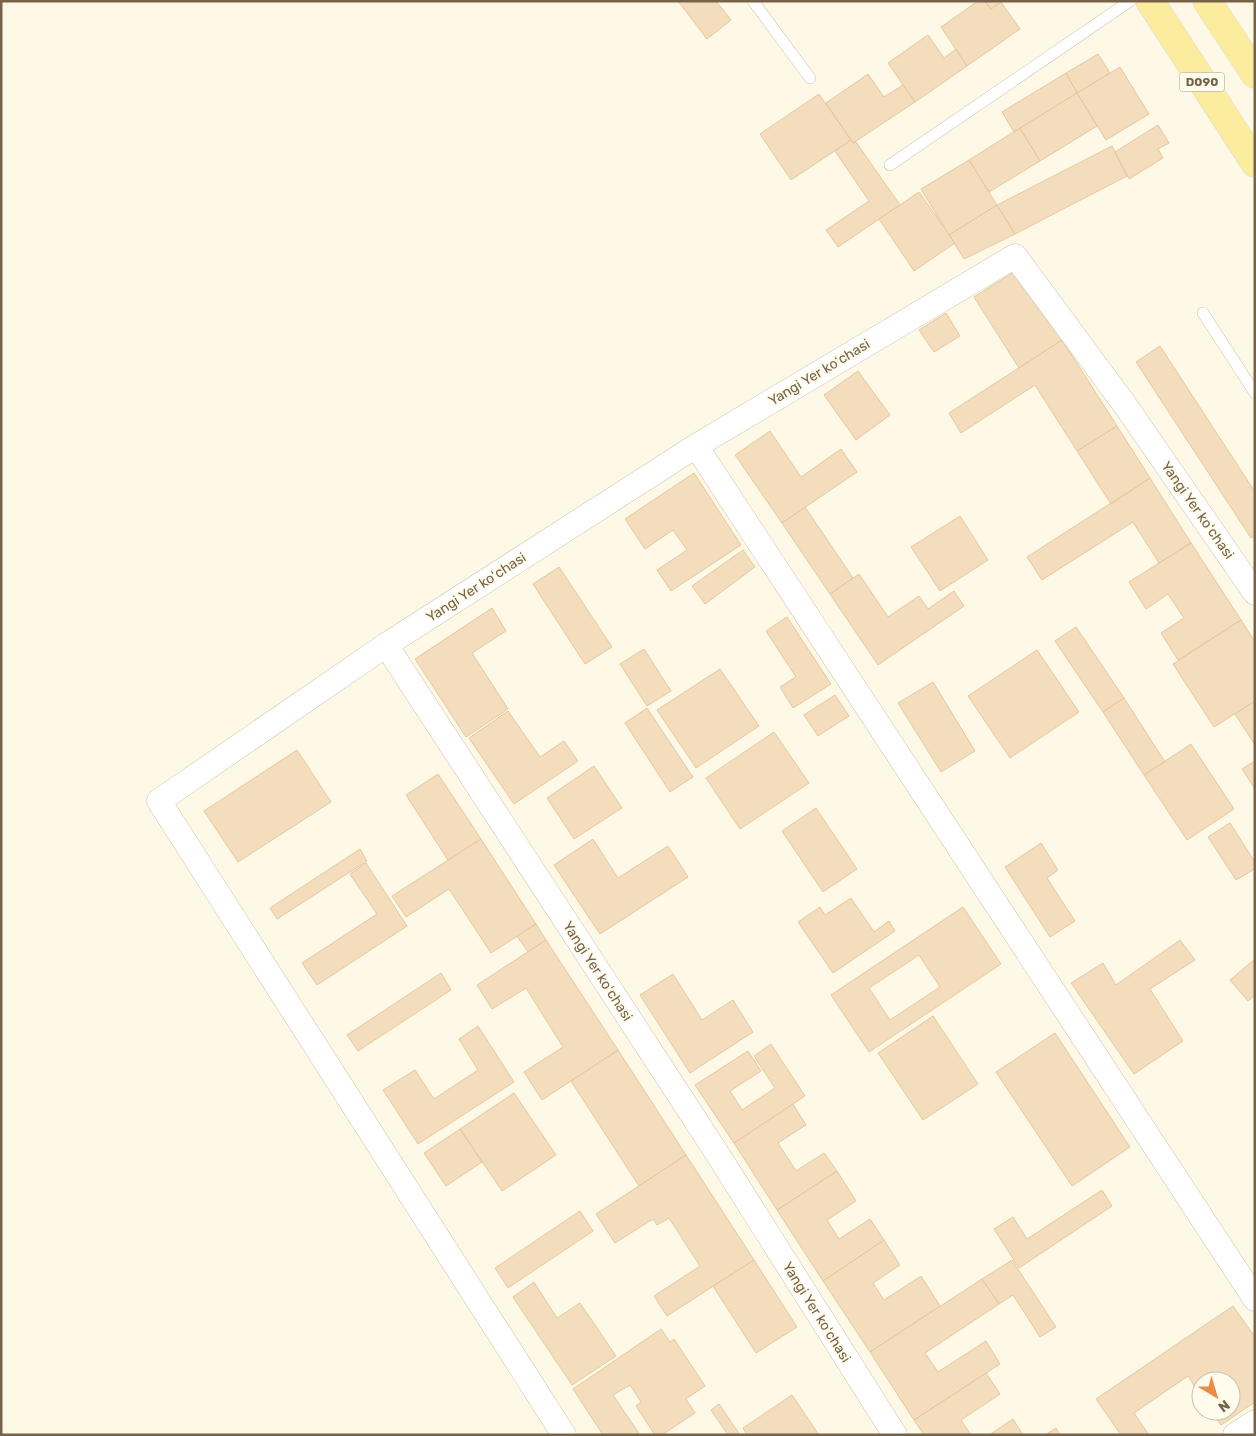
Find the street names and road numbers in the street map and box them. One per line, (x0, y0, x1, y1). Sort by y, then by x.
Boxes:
road number: D090 (1180, 72, 1224, 91)
street label: Yangi Yer koʻchasi (765, 335, 873, 409)
street label: Yangi Yer koʻchasi (1158, 458, 1238, 562)
street label: Yangi Yer koʻchasi (423, 549, 529, 626)
street label: Yangi Yer koʻchasi (559, 918, 636, 1024)
street label: Yangi Yer koʻchasi (779, 1259, 854, 1366)

